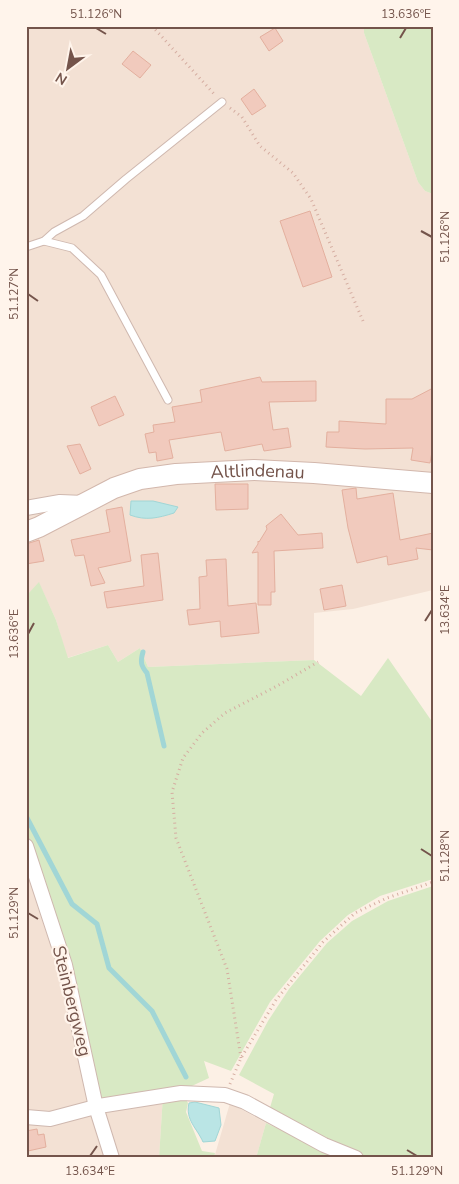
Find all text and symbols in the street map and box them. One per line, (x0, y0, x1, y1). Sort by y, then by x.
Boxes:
text: 51.126°N (70, 6, 122, 22)
text: 13.636°E (381, 6, 431, 22)
north arrow (42, 42, 92, 92)
text: N (52, 68, 71, 89)
text: 51.126°N (437, 211, 453, 263)
text: 51.127°N (6, 268, 22, 320)
street label: Altlindenau (210, 458, 305, 485)
text: 13.634°E (437, 585, 453, 635)
text: 13.636°E (6, 609, 22, 659)
text: 51.128°N (437, 830, 453, 882)
text: 51.129°N (6, 887, 22, 939)
street label: Steinbergweg (47, 943, 97, 1059)
text: 13.634°E (65, 1163, 115, 1179)
text: 51.129°N (391, 1163, 443, 1179)

